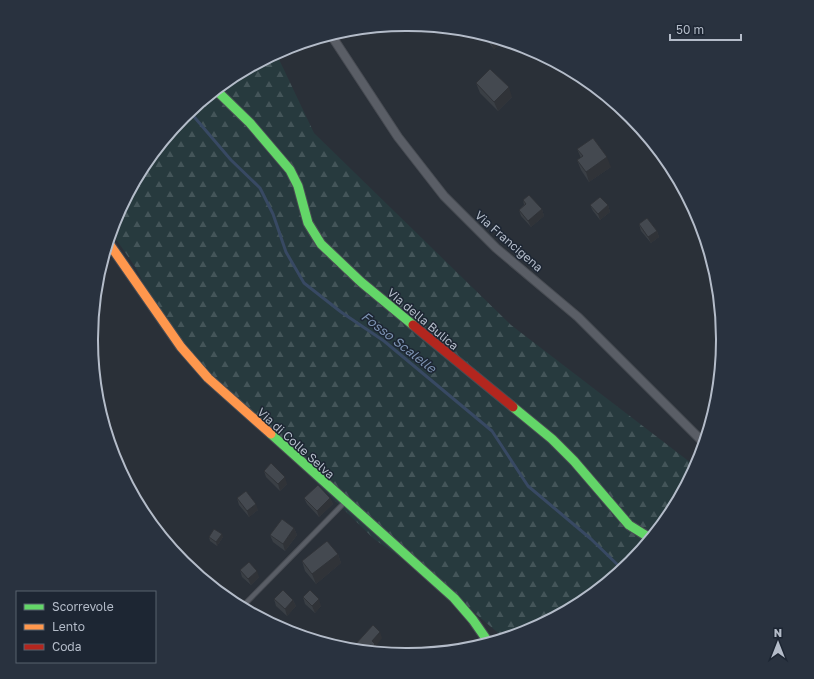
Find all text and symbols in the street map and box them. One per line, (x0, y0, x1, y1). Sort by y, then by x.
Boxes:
scale bar (670, 16, 741, 42)
text: 50 m (676, 22, 704, 37)
street label: Via Francigena (472, 207, 546, 275)
street label: Via della Bulica (384, 285, 462, 353)
water label: Fosso Scalelle (358, 308, 441, 377)
street label: Via di Colle Selva (254, 404, 338, 482)
legend (16, 591, 156, 663)
text: Scorrevole (52, 599, 114, 614)
text: Lento (52, 619, 85, 634)
north arrow (758, 623, 798, 663)
text: N (774, 626, 782, 639)
text: Coda (52, 639, 82, 654)

